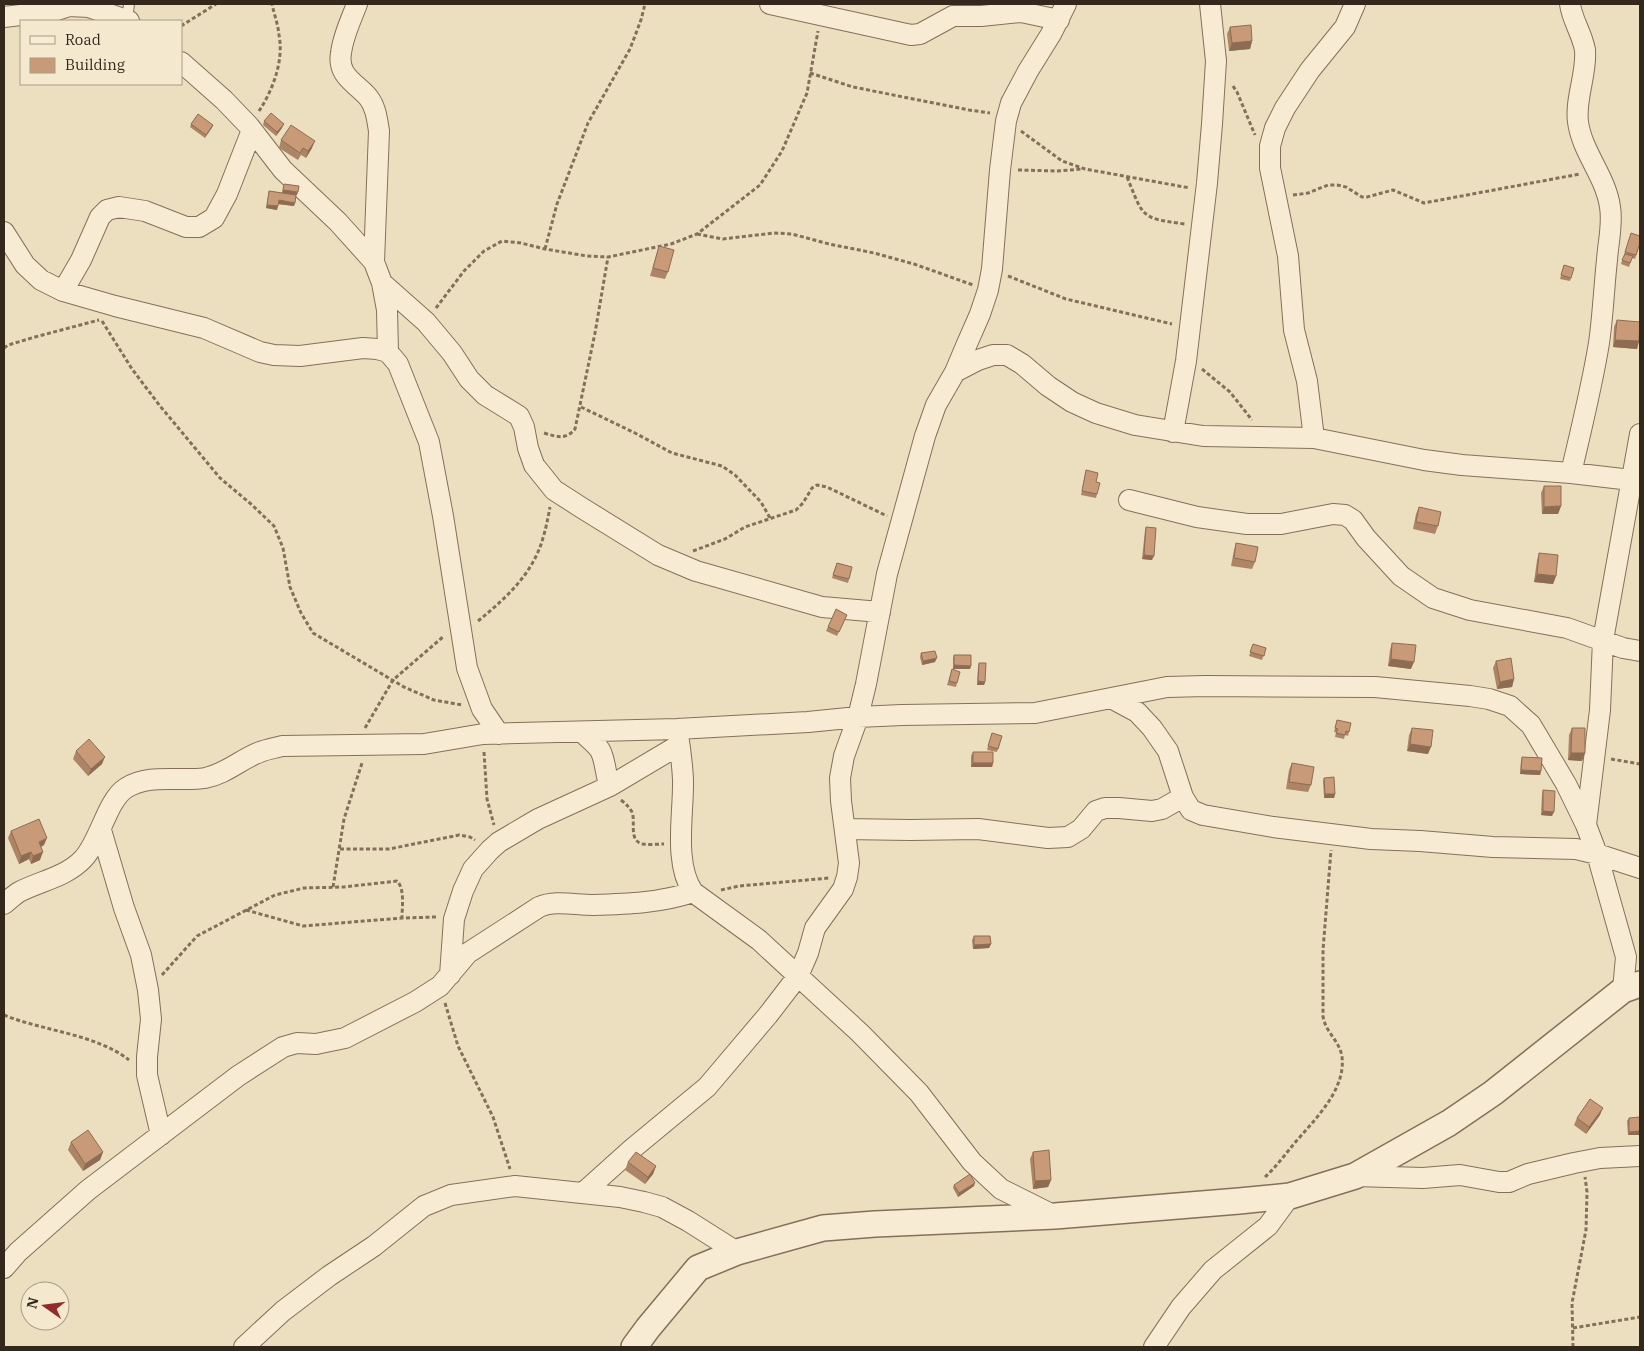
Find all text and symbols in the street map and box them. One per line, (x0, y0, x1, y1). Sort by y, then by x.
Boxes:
legend (20, 20, 182, 85)
text: Road (65, 30, 101, 49)
text: Building (65, 55, 125, 74)
north arrow (20, 1281, 70, 1331)
text: N (22, 1295, 42, 1310)

